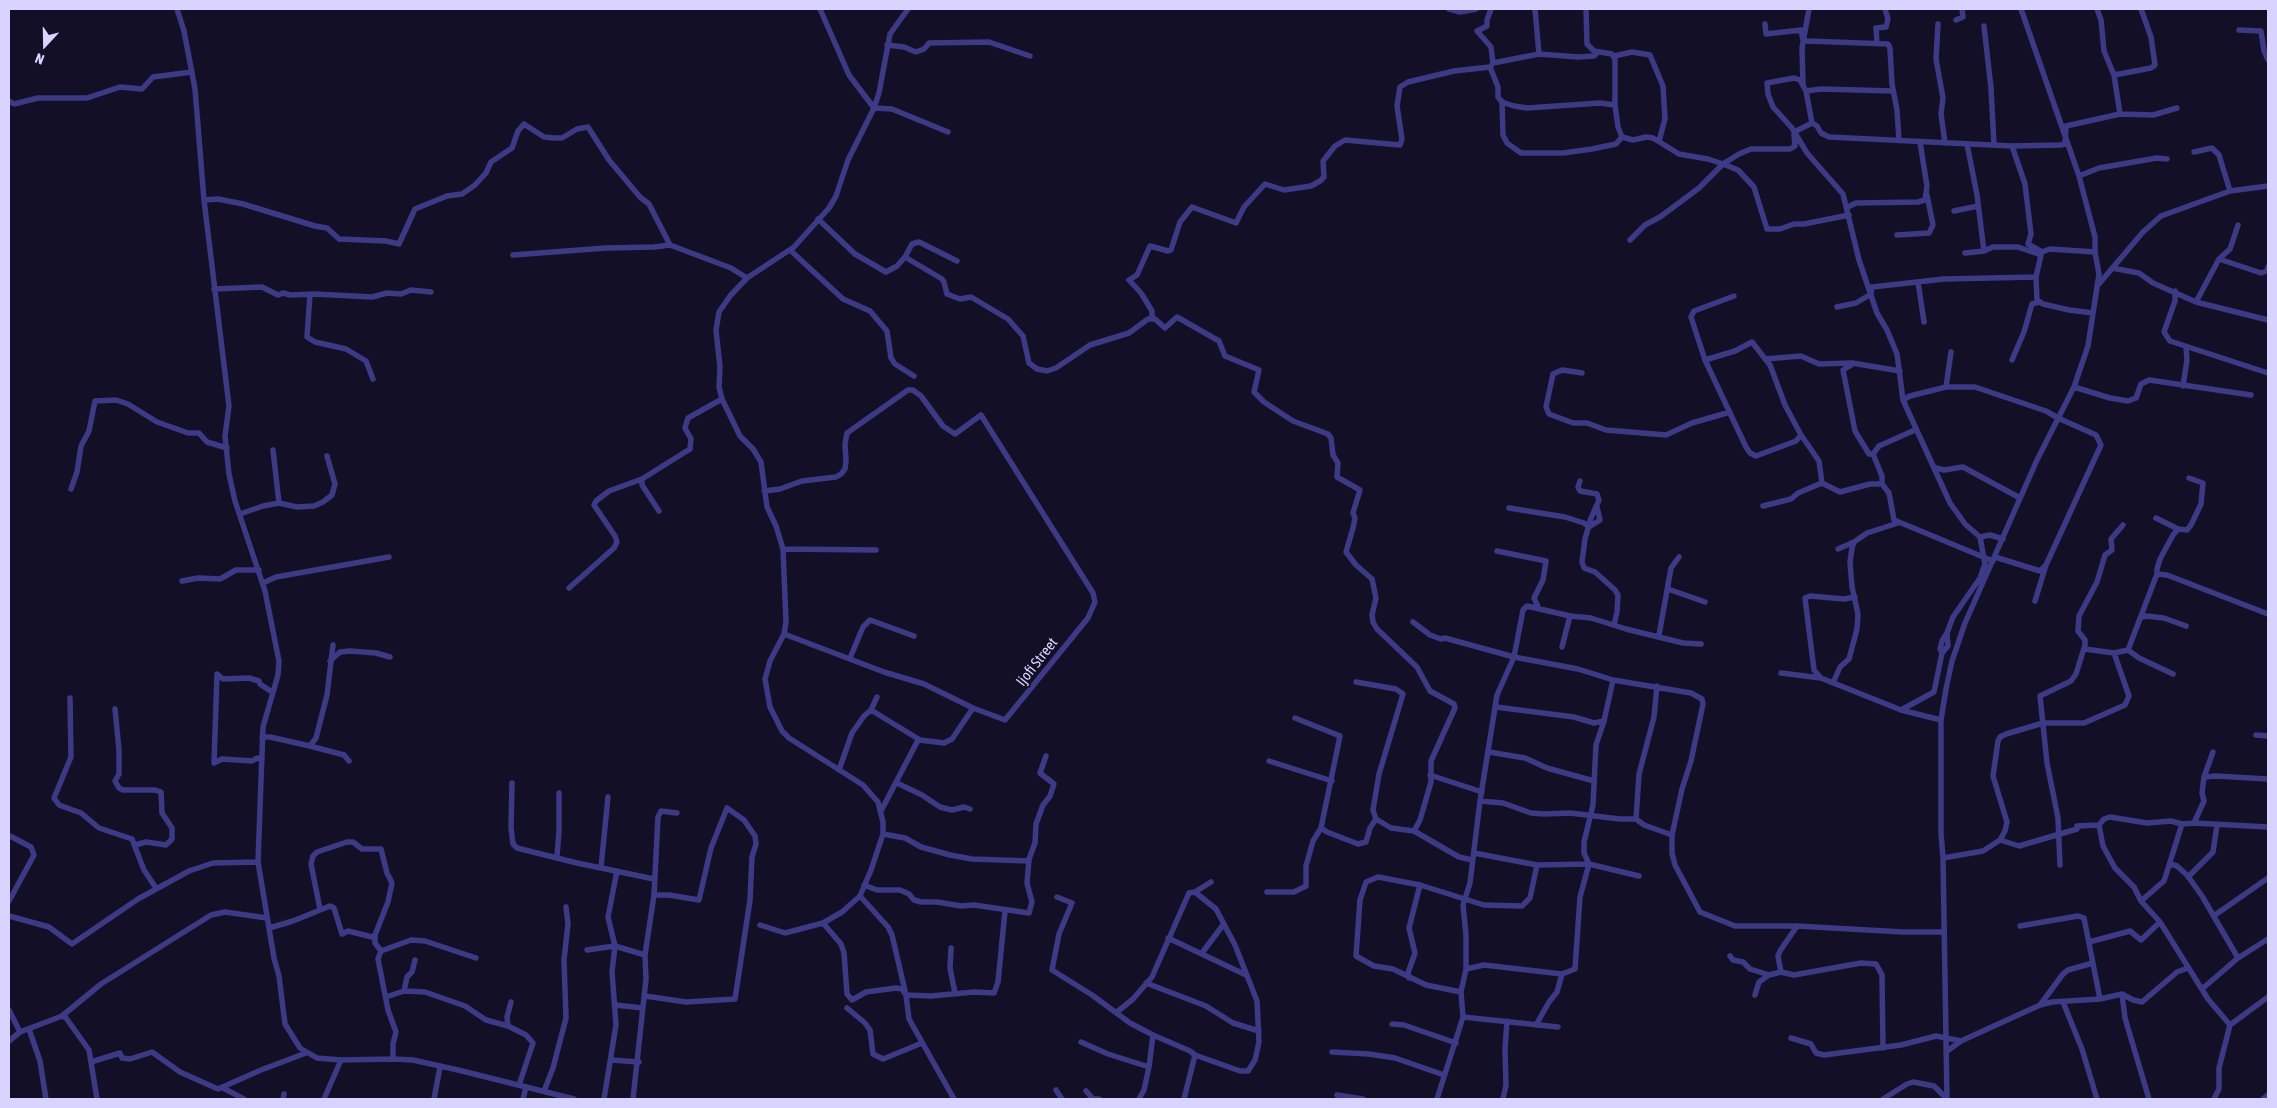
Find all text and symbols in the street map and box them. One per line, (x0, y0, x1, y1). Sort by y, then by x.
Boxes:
north arrow (20, 20, 70, 70)
text: N (33, 50, 46, 68)
street label: Ijofi Street (1012, 634, 1062, 690)

